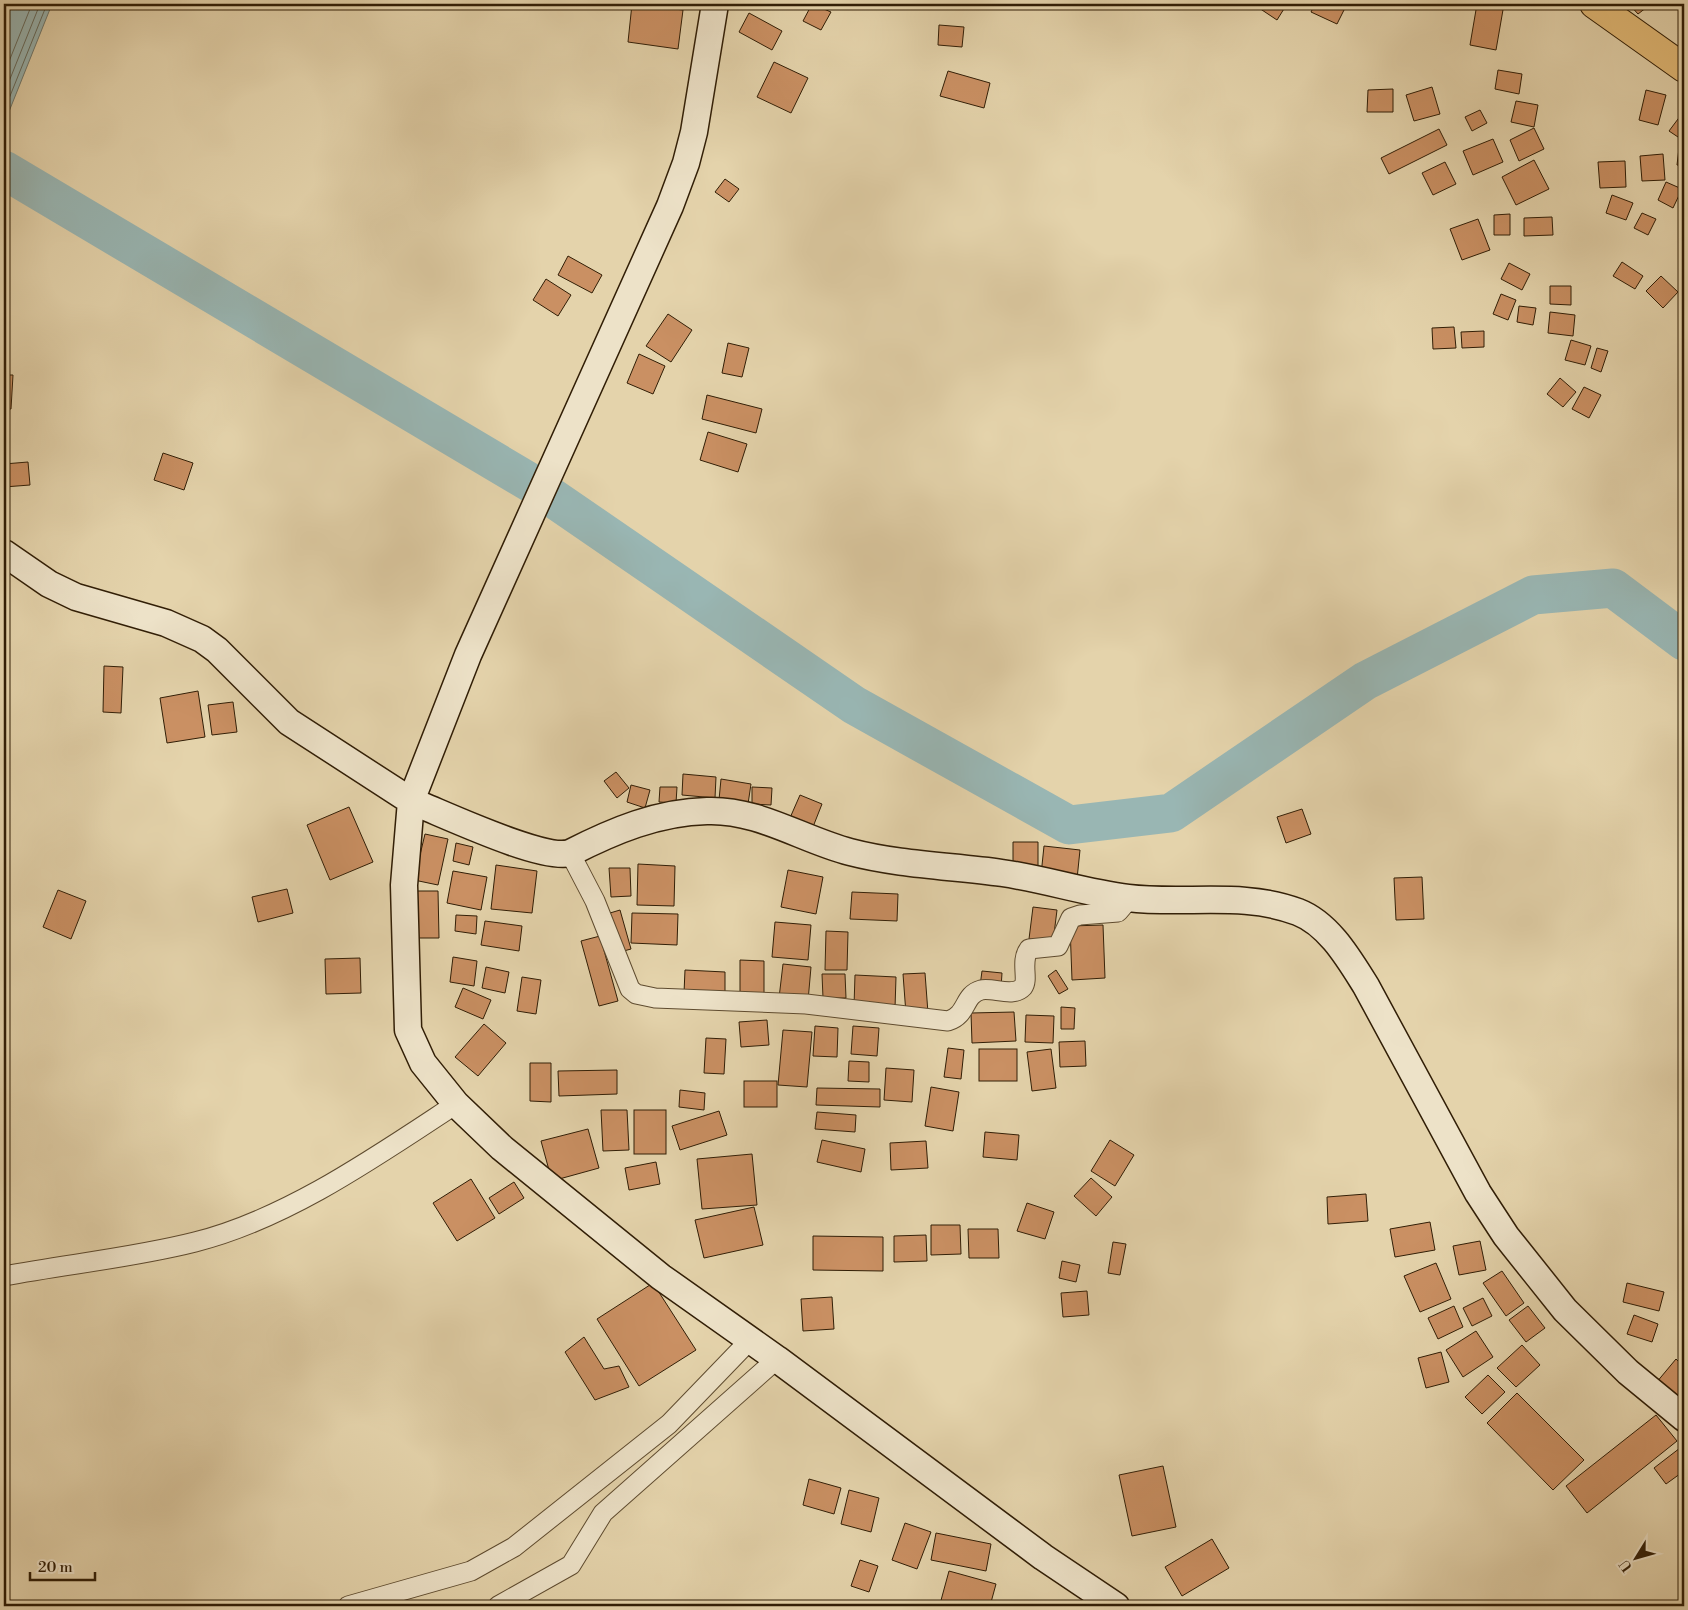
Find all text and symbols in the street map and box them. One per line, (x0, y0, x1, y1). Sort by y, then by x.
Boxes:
north arrow (1610, 1532, 1660, 1582)
scale bar (30, 1550, 95, 1582)
text: U (1616, 1555, 1637, 1575)
text: 20 m (38, 1558, 73, 1577)

